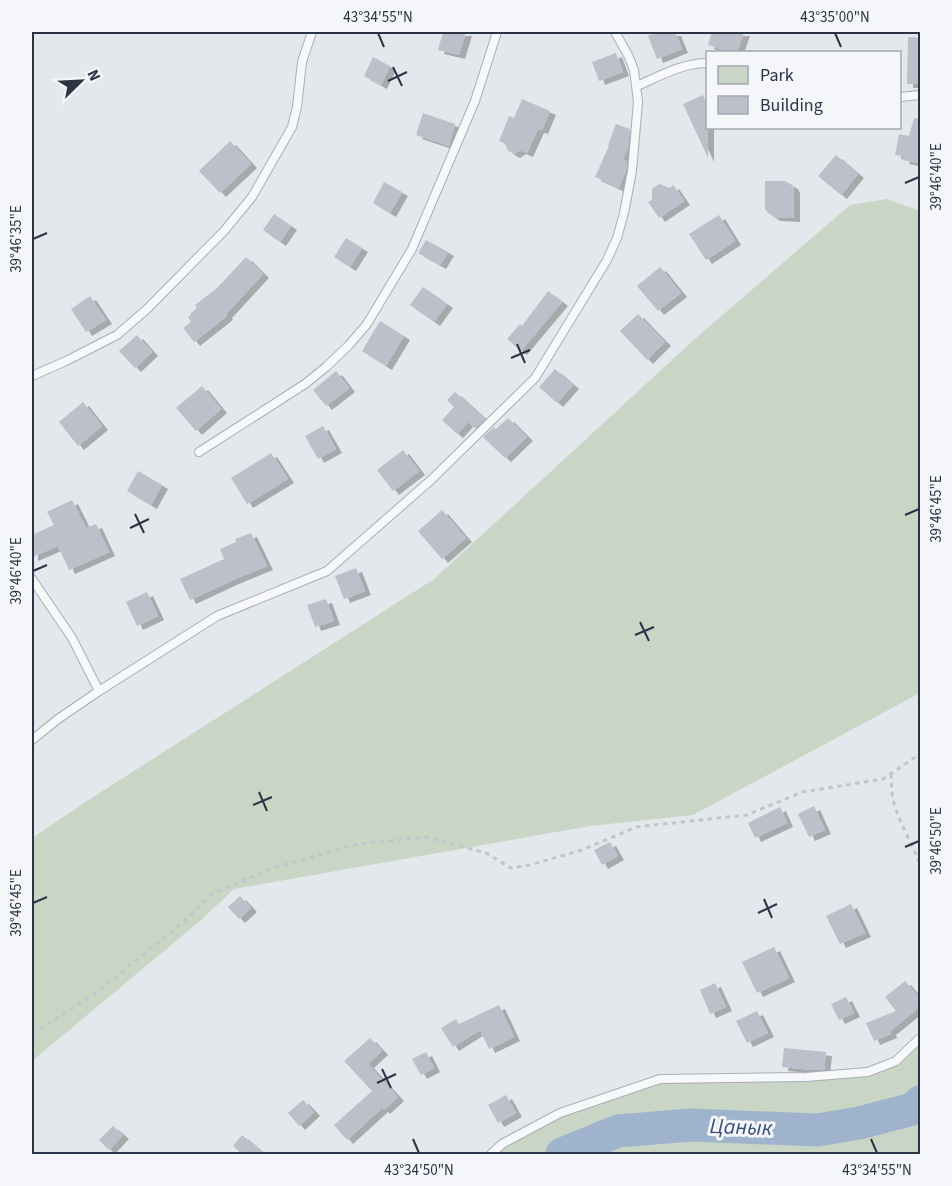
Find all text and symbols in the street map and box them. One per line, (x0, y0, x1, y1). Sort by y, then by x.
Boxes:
text: 43°34'55"N (343, 7, 413, 28)
text: 43°35'00"N (800, 7, 870, 28)
north arrow (51, 51, 111, 111)
legend (706, 51, 901, 129)
text: Park (760, 63, 794, 88)
text: N (82, 66, 106, 85)
text: Building (760, 93, 823, 118)
text: 39°46'40"E (926, 143, 947, 211)
text: 39°46'35"E (6, 205, 27, 273)
text: 39°46'45"E (926, 475, 947, 543)
text: 39°46'40"E (6, 537, 27, 605)
text: 39°46'50"E (926, 807, 947, 875)
text: 39°46'45"E (6, 869, 27, 937)
water label: Цанык (709, 1110, 773, 1144)
text: 43°34'50"N (384, 1160, 454, 1181)
text: 43°34'55"N (842, 1160, 912, 1181)

